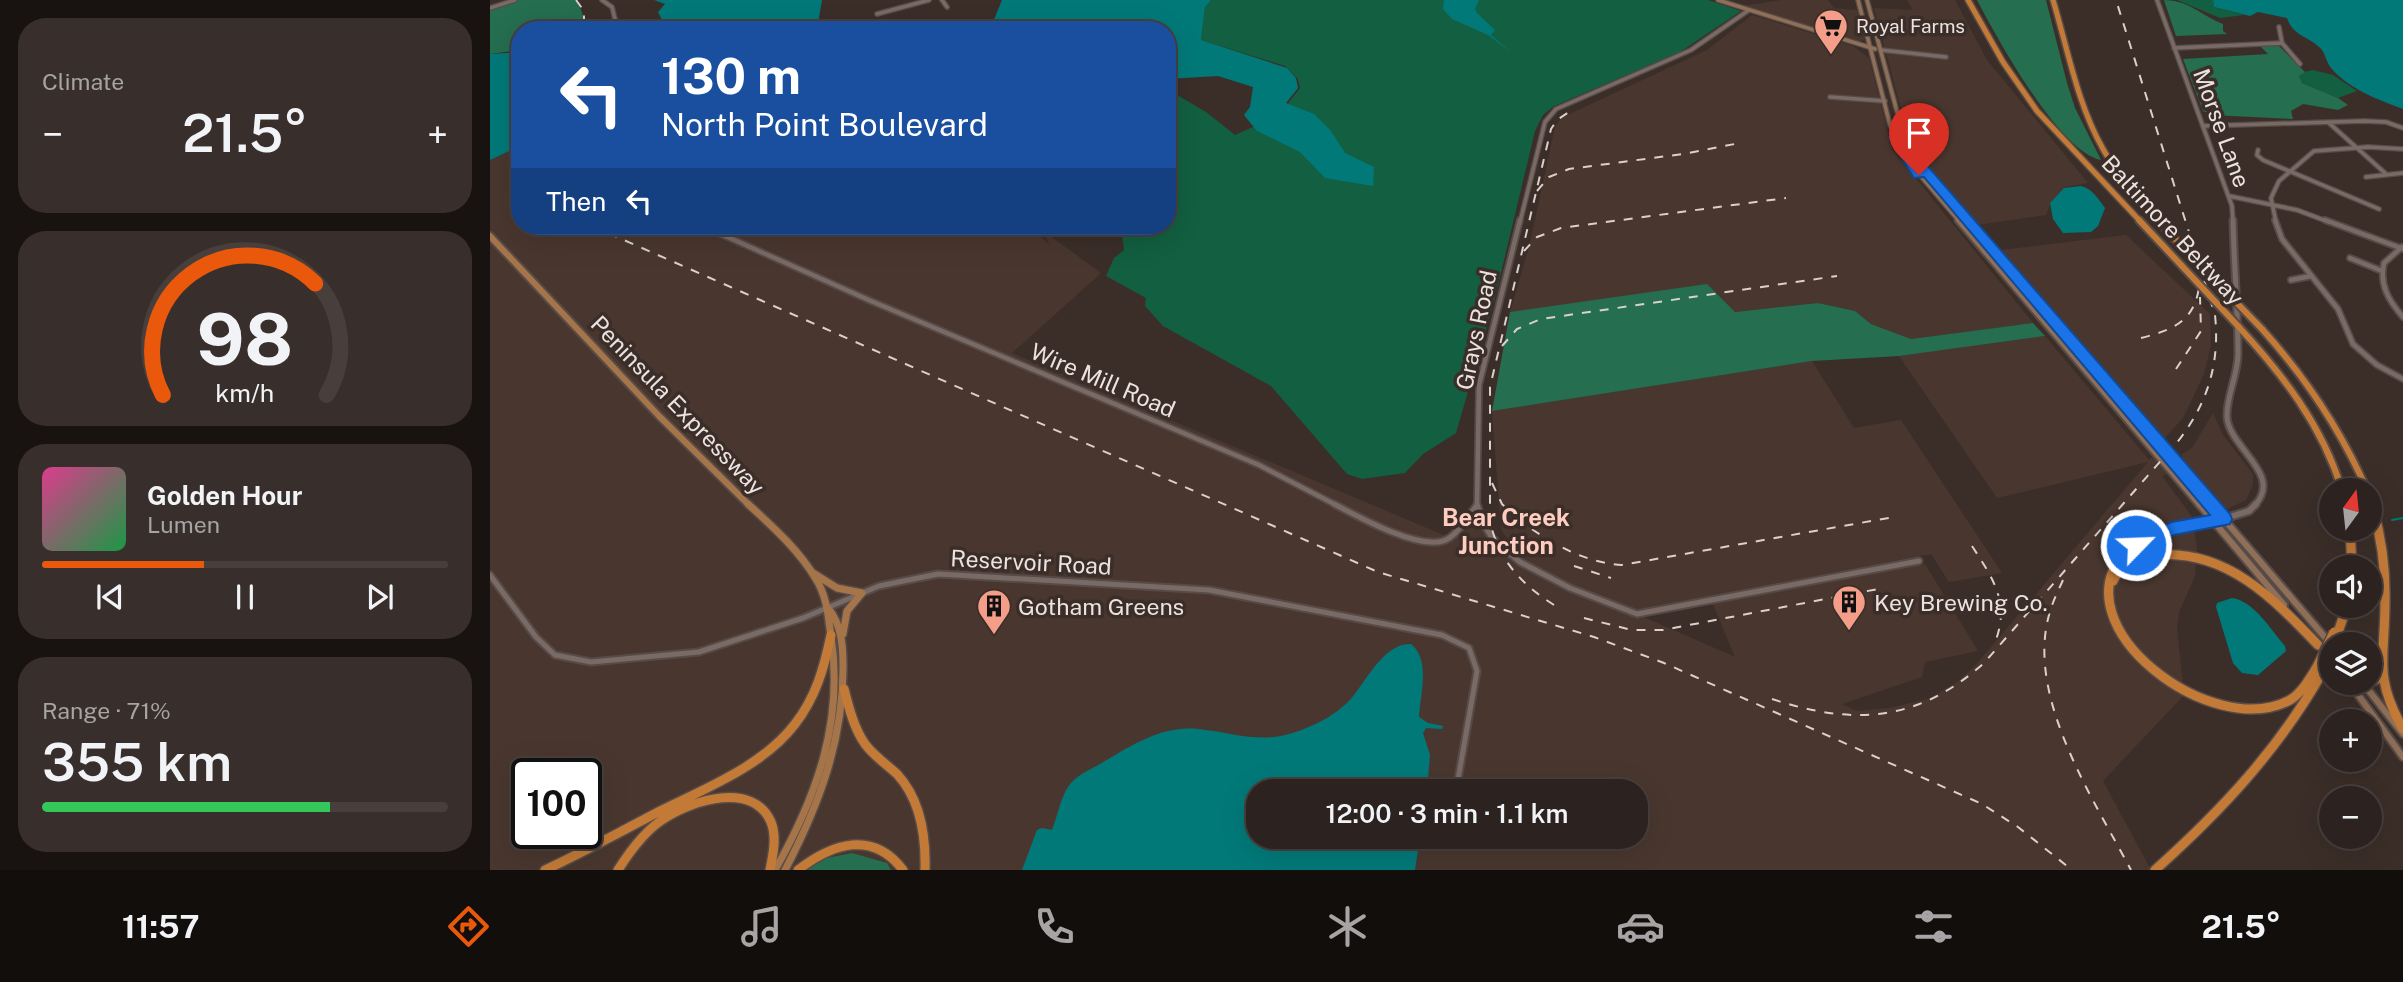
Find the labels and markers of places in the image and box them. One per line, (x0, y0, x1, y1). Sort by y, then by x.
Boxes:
supermarket icon: Royal Farms (1812, 7, 1850, 56)
place label: Royal Farms (1856, 15, 1965, 37)
pin (1889, 103, 1949, 175)
building icon: Key Brewing Co. (1830, 583, 1868, 632)
building icon: Gotham Greens (975, 587, 1013, 636)
place label: Key Brewing Co. (1874, 589, 2048, 616)
place label: Gotham Greens (1018, 593, 1184, 620)

